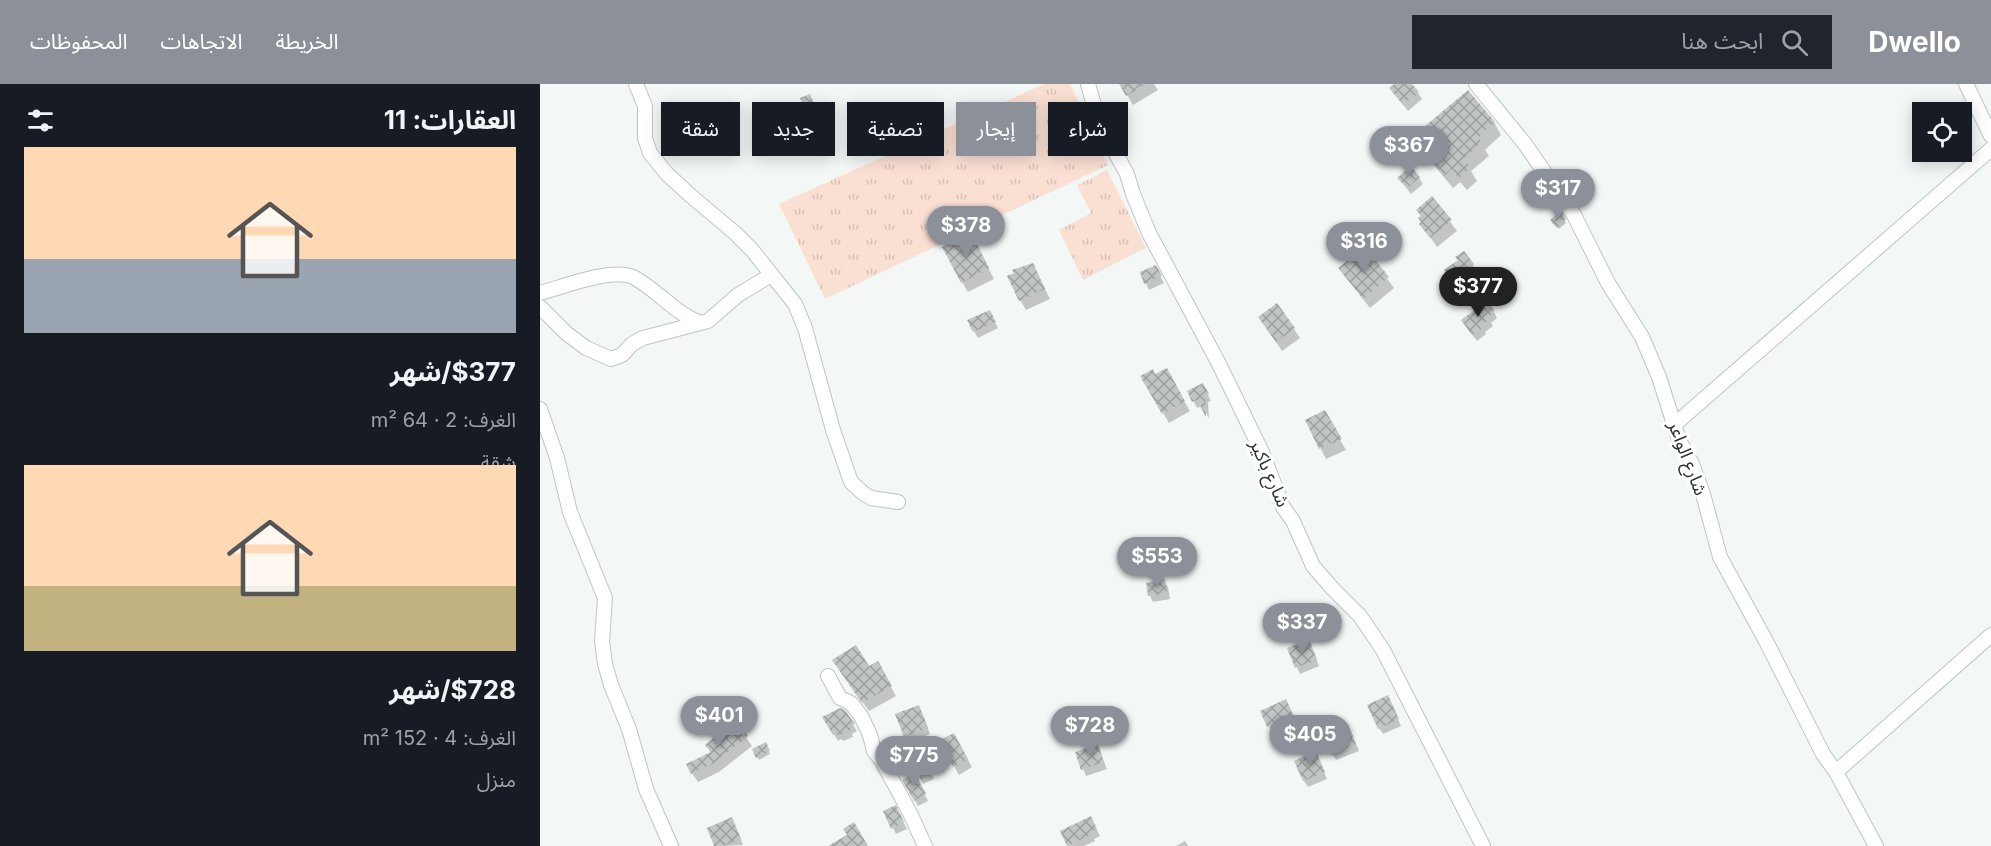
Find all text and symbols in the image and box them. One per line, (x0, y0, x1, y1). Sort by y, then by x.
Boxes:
search box (1412, 15, 1832, 69)
text: Dwello (1868, 25, 1961, 59)
icon: search (1778, 26, 1811, 59)
text: ابحث هنا (1681, 28, 1763, 54)
text: المحفوظات (30, 29, 127, 54)
text: الاتجاهات (160, 29, 242, 54)
text: الخريطة (275, 29, 338, 54)
chip: شقة (661, 102, 740, 156)
chip: جديد (752, 102, 835, 156)
chip: تصفية (847, 102, 944, 156)
chip: إيجار (956, 102, 1036, 156)
chip: شراء (1048, 102, 1128, 156)
map controls (1912, 102, 1972, 162)
button: locate (1912, 102, 1972, 162)
icon: filters (24, 104, 57, 137)
text: العقارات: 11 (384, 104, 516, 135)
pin: $367 (1373, 126, 1445, 177)
text: $367 (1384, 133, 1434, 157)
pin: $317 (1522, 169, 1594, 220)
text: $317 (1535, 176, 1581, 200)
icon: home (216, 186, 324, 294)
pin: $378 (930, 206, 1002, 257)
text: $378 (941, 213, 991, 237)
pin: $316 (1328, 222, 1400, 273)
text: $316 (1340, 229, 1388, 253)
pin: $377 (1442, 267, 1514, 318)
text: $377 (1453, 274, 1503, 298)
text: $377/شهر (390, 356, 516, 387)
text: الغرف: 2 · 64 m² (371, 408, 516, 432)
street label: شارع الواعر (1660, 417, 1712, 500)
street label: شارع باكير (1242, 435, 1294, 512)
text: شقة (481, 450, 516, 474)
icon: home (216, 504, 324, 612)
pin: $553 (1121, 537, 1193, 588)
text: $553 (1131, 544, 1183, 568)
pin: $337 (1266, 603, 1338, 654)
text: $337 (1277, 610, 1327, 634)
text: $728/شهر (389, 674, 516, 705)
pin: $401 (683, 696, 755, 747)
text: $401 (695, 703, 743, 727)
pin: $728 (1054, 706, 1126, 757)
text: $728 (1065, 713, 1115, 737)
pin: $405 (1274, 715, 1346, 766)
text: $405 (1284, 722, 1336, 746)
text: الغرف: 4 · 152 m² (363, 726, 516, 750)
pin: $775 (878, 736, 950, 787)
text: $775 (889, 743, 939, 767)
text: منزل (477, 768, 516, 792)

